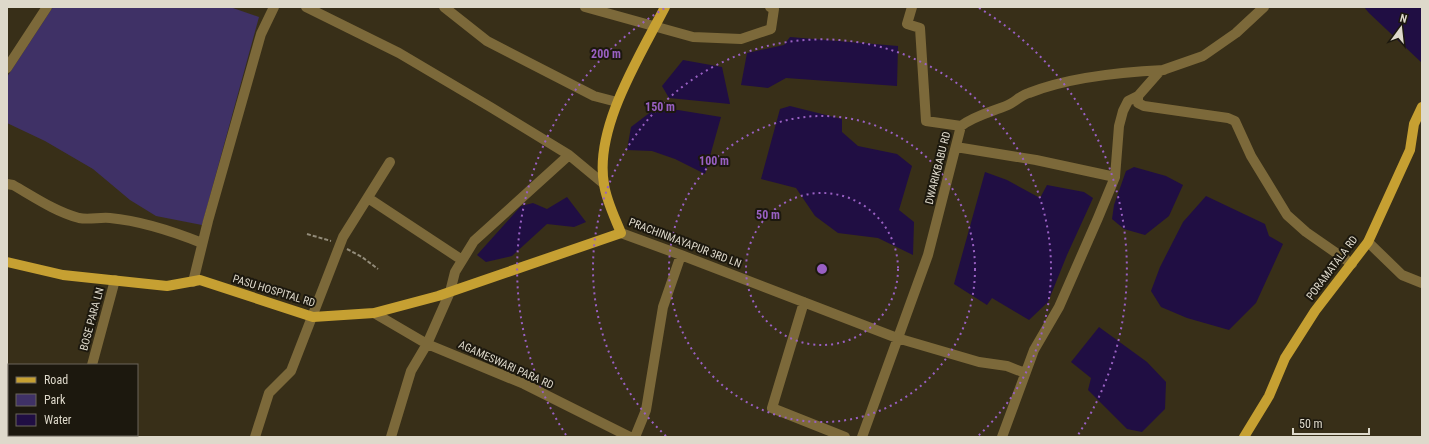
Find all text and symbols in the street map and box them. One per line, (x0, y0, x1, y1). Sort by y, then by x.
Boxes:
north arrow (1381, 8, 1421, 48)
text: N (1399, 12, 1409, 26)
text: 200 m (591, 47, 621, 61)
text: 150 m (645, 100, 675, 114)
street label: DWARIKBABU RD (923, 130, 953, 206)
text: 100 m (699, 154, 729, 168)
text: 50 m (756, 208, 780, 222)
street label: PRACHINMAYAPUR 3RD LN (627, 216, 743, 270)
street label: PORAMATALA RD (1304, 233, 1360, 303)
centre of rings (815, 262, 829, 276)
street label: PASU HOSPITAL RD (231, 272, 317, 310)
street label: BOSE PARA LN (77, 286, 107, 352)
street label: AGAMESWARI PARA RD (456, 338, 556, 392)
legend (8, 364, 138, 436)
text: Road (44, 373, 68, 387)
text: Park (44, 393, 66, 407)
scale bar (1293, 410, 1369, 436)
text: Water (44, 413, 72, 427)
text: 50 m (1299, 417, 1323, 431)

